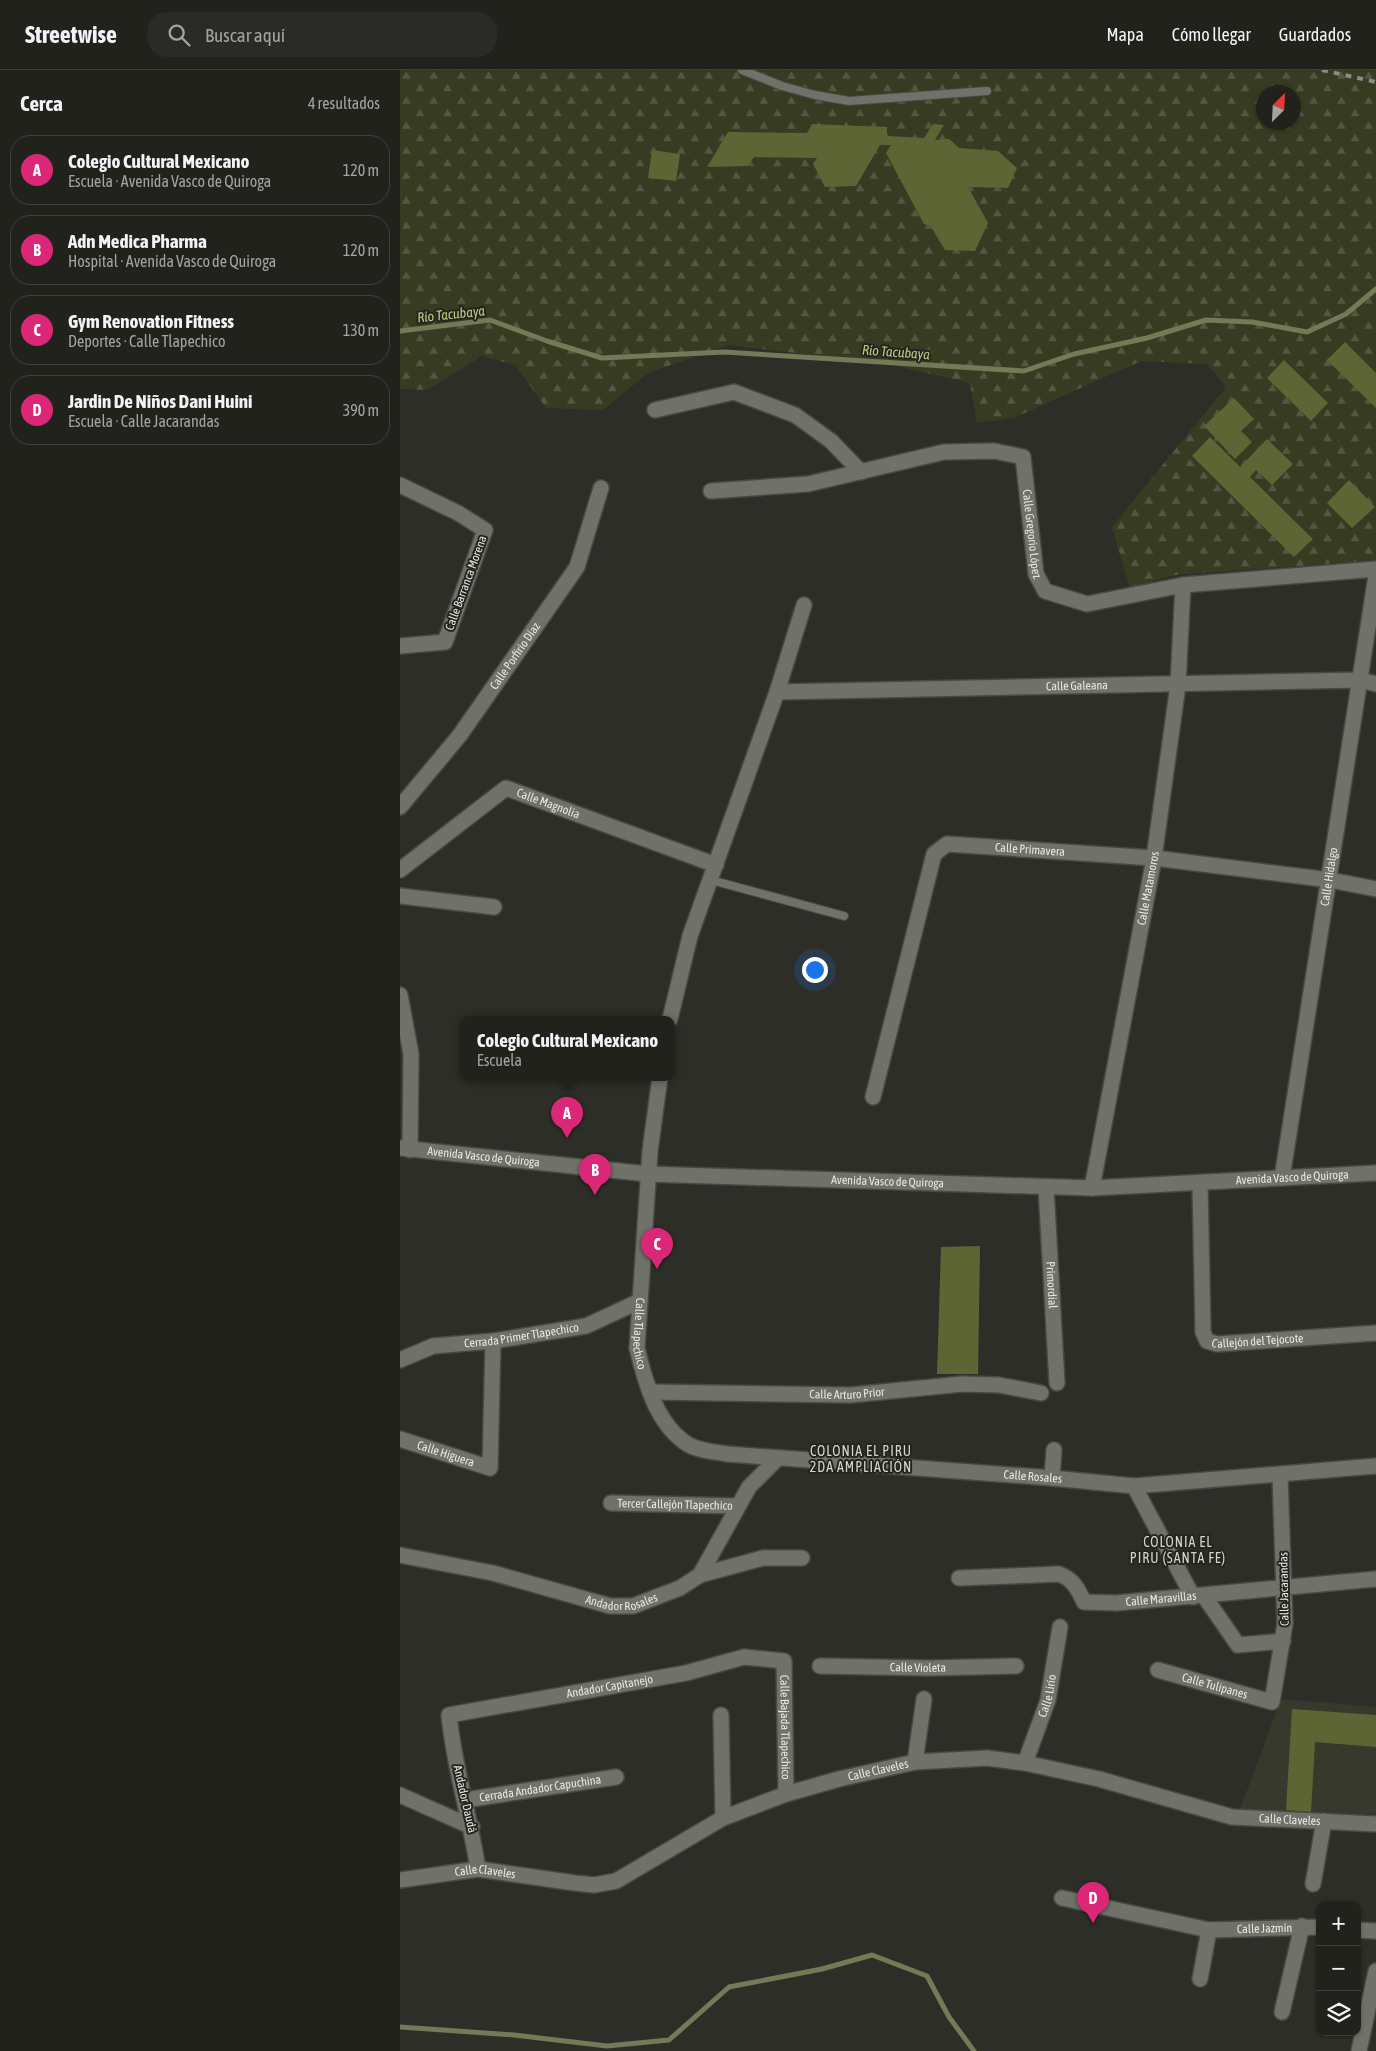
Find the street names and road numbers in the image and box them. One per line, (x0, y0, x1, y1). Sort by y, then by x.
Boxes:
street label: Calle Gregorio López (1020, 489, 1045, 582)
street label: Calle Barranca Morena (442, 534, 490, 632)
street label: Calle Porfirio Díaz (487, 619, 544, 692)
street label: Calle Galeana (1046, 678, 1108, 693)
street label: Calle Magnolia (515, 786, 582, 821)
street label: Calle Primavera (994, 840, 1065, 859)
street label: Calle Hidalgo (1318, 846, 1341, 907)
street label: Calle Matamoros (1135, 850, 1162, 926)
street label: Avenida Vasco de Quiroga (427, 1144, 540, 1170)
street label: Avenida Vasco de Quiroga (1235, 1167, 1349, 1187)
street label: Avenida Vasco de Quiroga (831, 1173, 944, 1190)
street label: Primordial (1043, 1261, 1060, 1310)
street label: Calle Tlapechico (630, 1297, 649, 1371)
street label: Cerrada Primer Tlapechico (464, 1320, 580, 1350)
street label: Callejón del Tejocote (1210, 1331, 1304, 1351)
street label: Calle Arturo Prior (809, 1385, 886, 1402)
street label: Calle Higuera (415, 1438, 476, 1469)
street label: Calle Rosales (1003, 1467, 1063, 1486)
street label: Tercer Callejón Tlapechico (617, 1496, 733, 1513)
street label: Calle Jacarandas (1276, 1552, 1292, 1626)
street label: Calle Maravillas (1125, 1589, 1197, 1609)
street label: Andador Rosales (584, 1590, 659, 1613)
street label: Calle Violeta (890, 1660, 946, 1675)
street label: Calle Tulipanes (1180, 1670, 1249, 1702)
street label: Andador Capitanejo (565, 1672, 655, 1701)
street label: Calle Lirio (1035, 1673, 1059, 1719)
street label: Calle Bajada Tlapechico (777, 1675, 793, 1780)
street label: Calle Claveles (847, 1757, 910, 1784)
street label: Andador Daudá (450, 1764, 480, 1834)
street label: Cerrada Andador Capuchina (478, 1772, 602, 1805)
street label: Calle Claveles (1259, 1811, 1321, 1828)
street label: Calle Claveles (454, 1862, 517, 1881)
street label: Calle Jazmín (1237, 1921, 1292, 1936)

